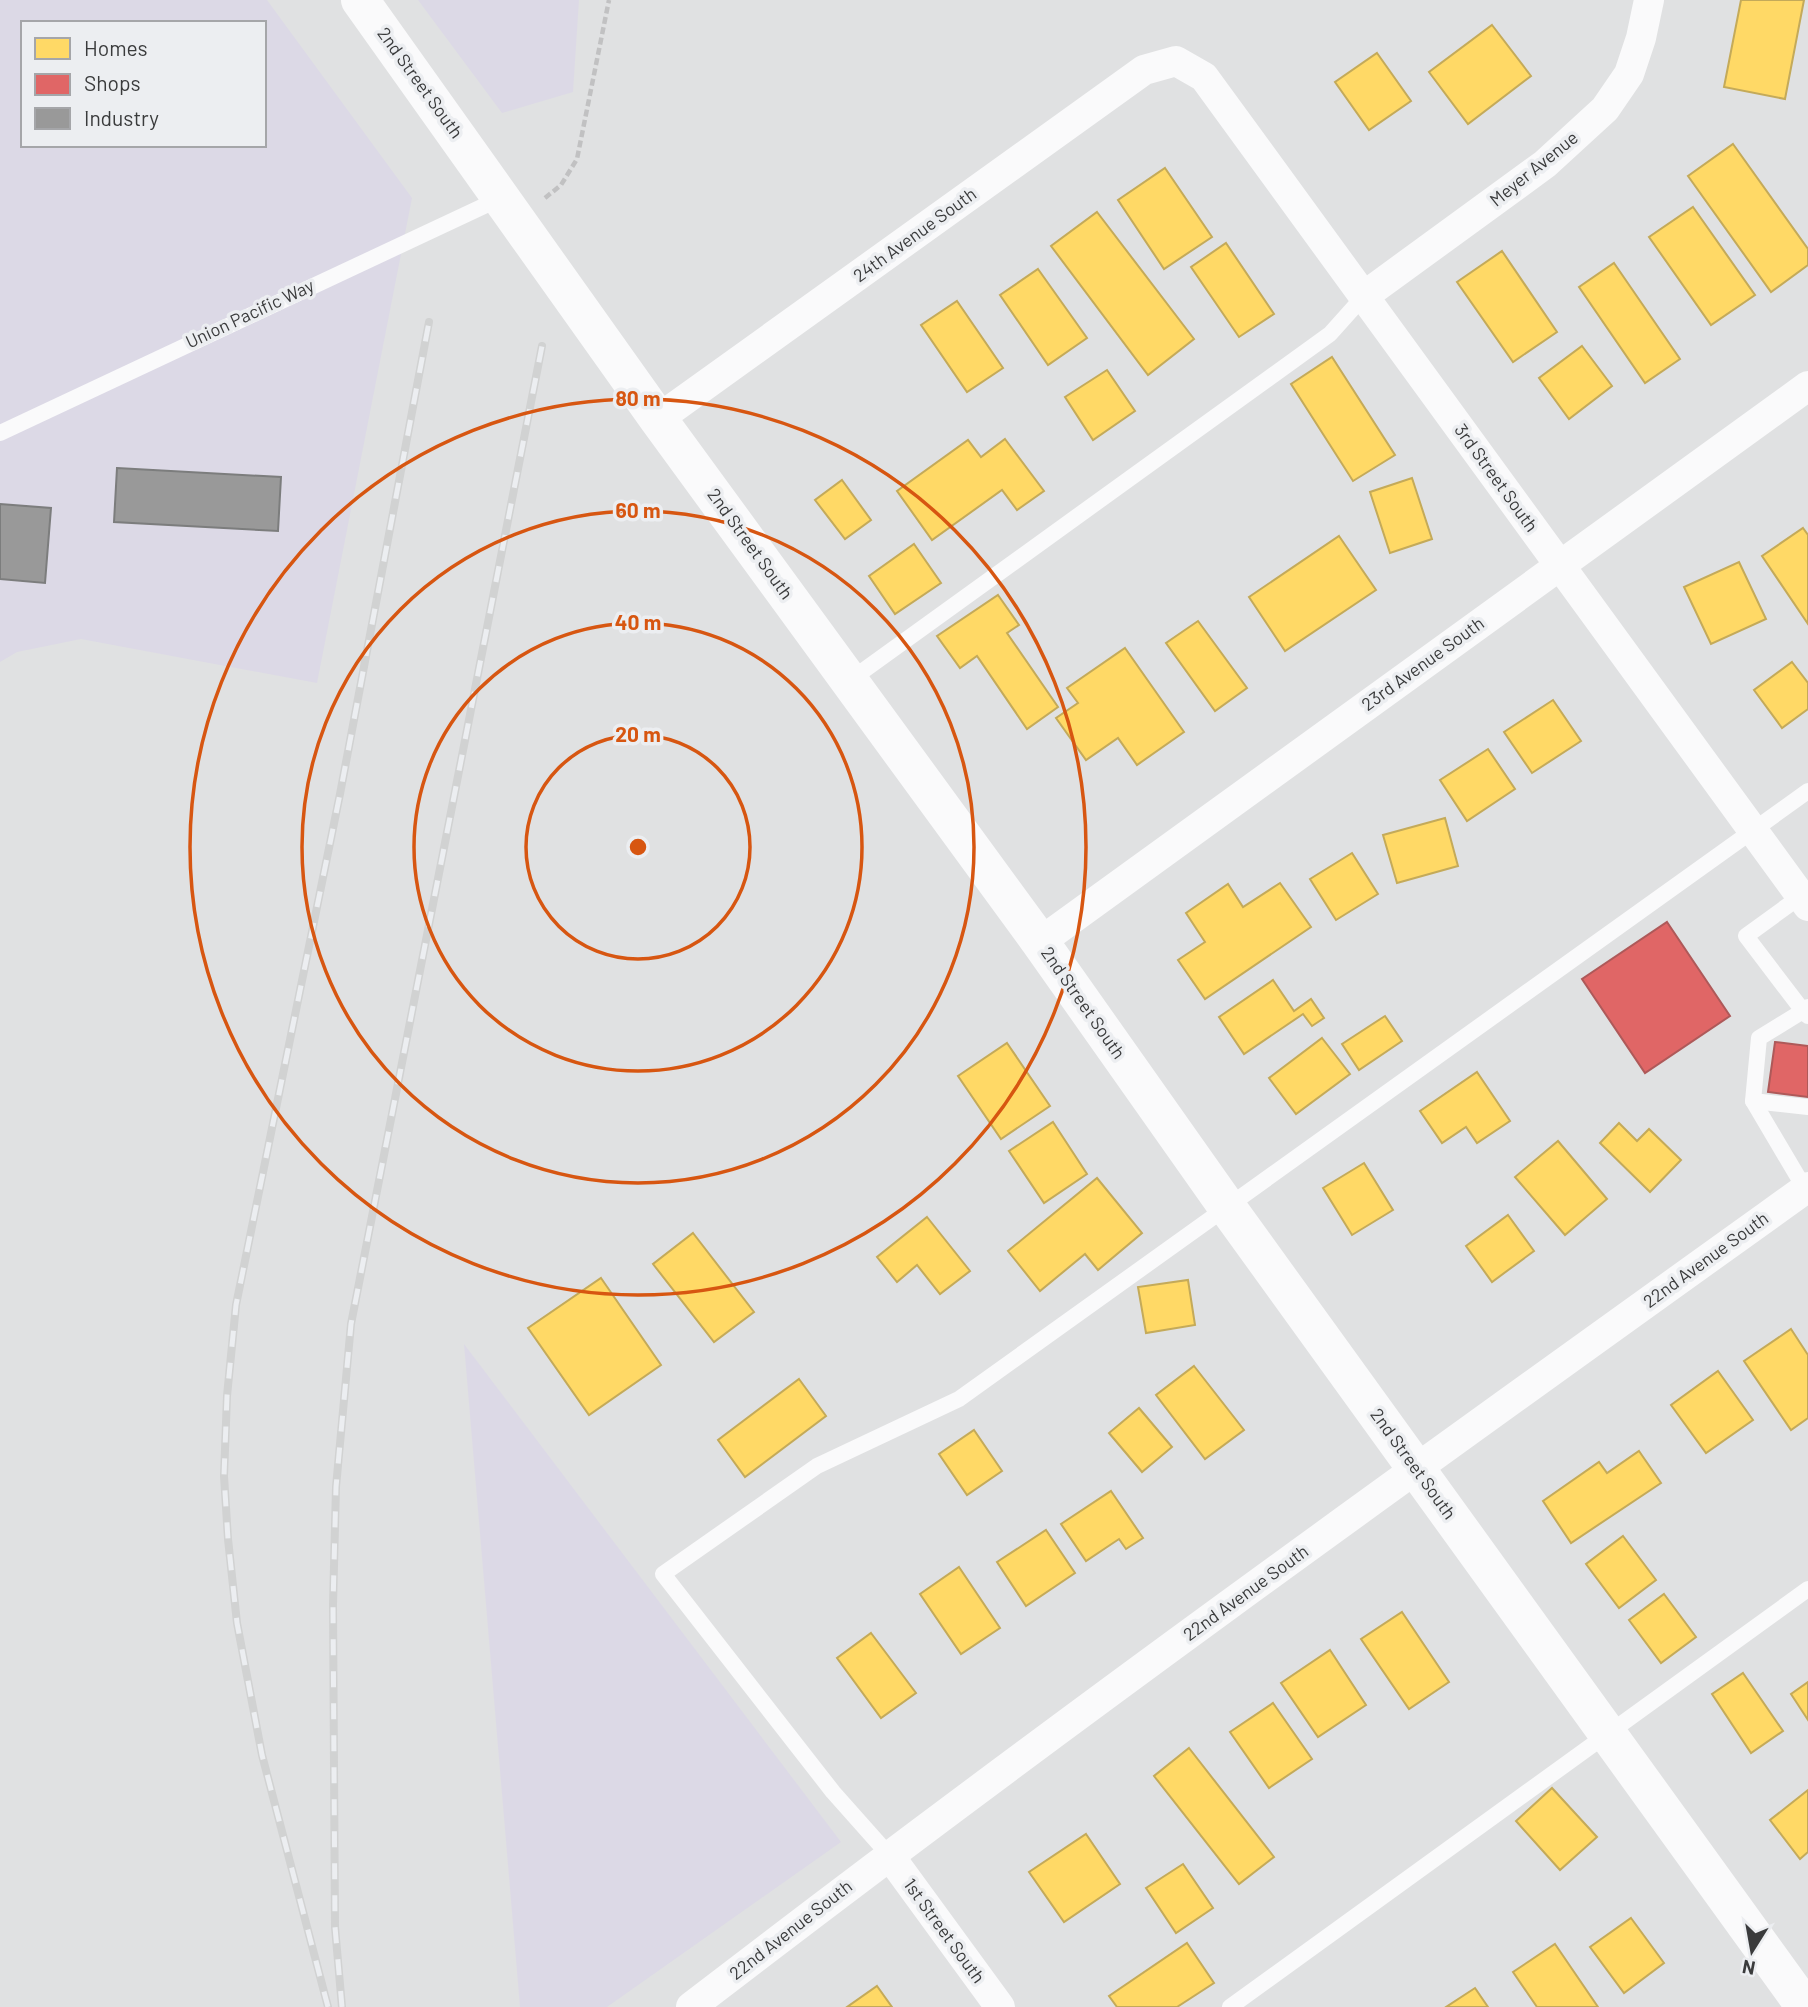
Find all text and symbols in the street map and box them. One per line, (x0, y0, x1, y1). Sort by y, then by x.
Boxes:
legend (21, 21, 266, 147)
street label: 2nd Street South (373, 23, 468, 142)
text: Homes (84, 35, 148, 60)
text: Shops (84, 70, 141, 95)
text: Industry (84, 105, 159, 130)
street label: Meyer Avenue (1485, 126, 1582, 210)
street label: 24th Avenue South (849, 182, 980, 286)
street label: Union Pacific Way (182, 274, 317, 352)
text: 80 m (615, 385, 661, 410)
street label: 3rd Street South (1450, 419, 1543, 536)
street label: 2nd Street South (703, 484, 798, 603)
text: 60 m (616, 497, 660, 522)
text: 40 m (615, 609, 661, 634)
street label: 23rd Avenue South (1357, 611, 1488, 715)
text: 20 m (615, 721, 661, 746)
centre of rings (626, 835, 650, 859)
street label: 2nd Street South (1037, 942, 1131, 1063)
street label: 22nd Avenue South (1639, 1206, 1772, 1312)
street label: 2nd Street South (1366, 1404, 1461, 1523)
street label: 22nd Avenue South (1179, 1539, 1312, 1645)
street label: 1st Street South (899, 1874, 990, 1987)
street label: 22nd Avenue South (725, 1875, 856, 1984)
north arrow (1717, 1916, 1787, 1986)
text: N (1740, 1956, 1757, 1981)

